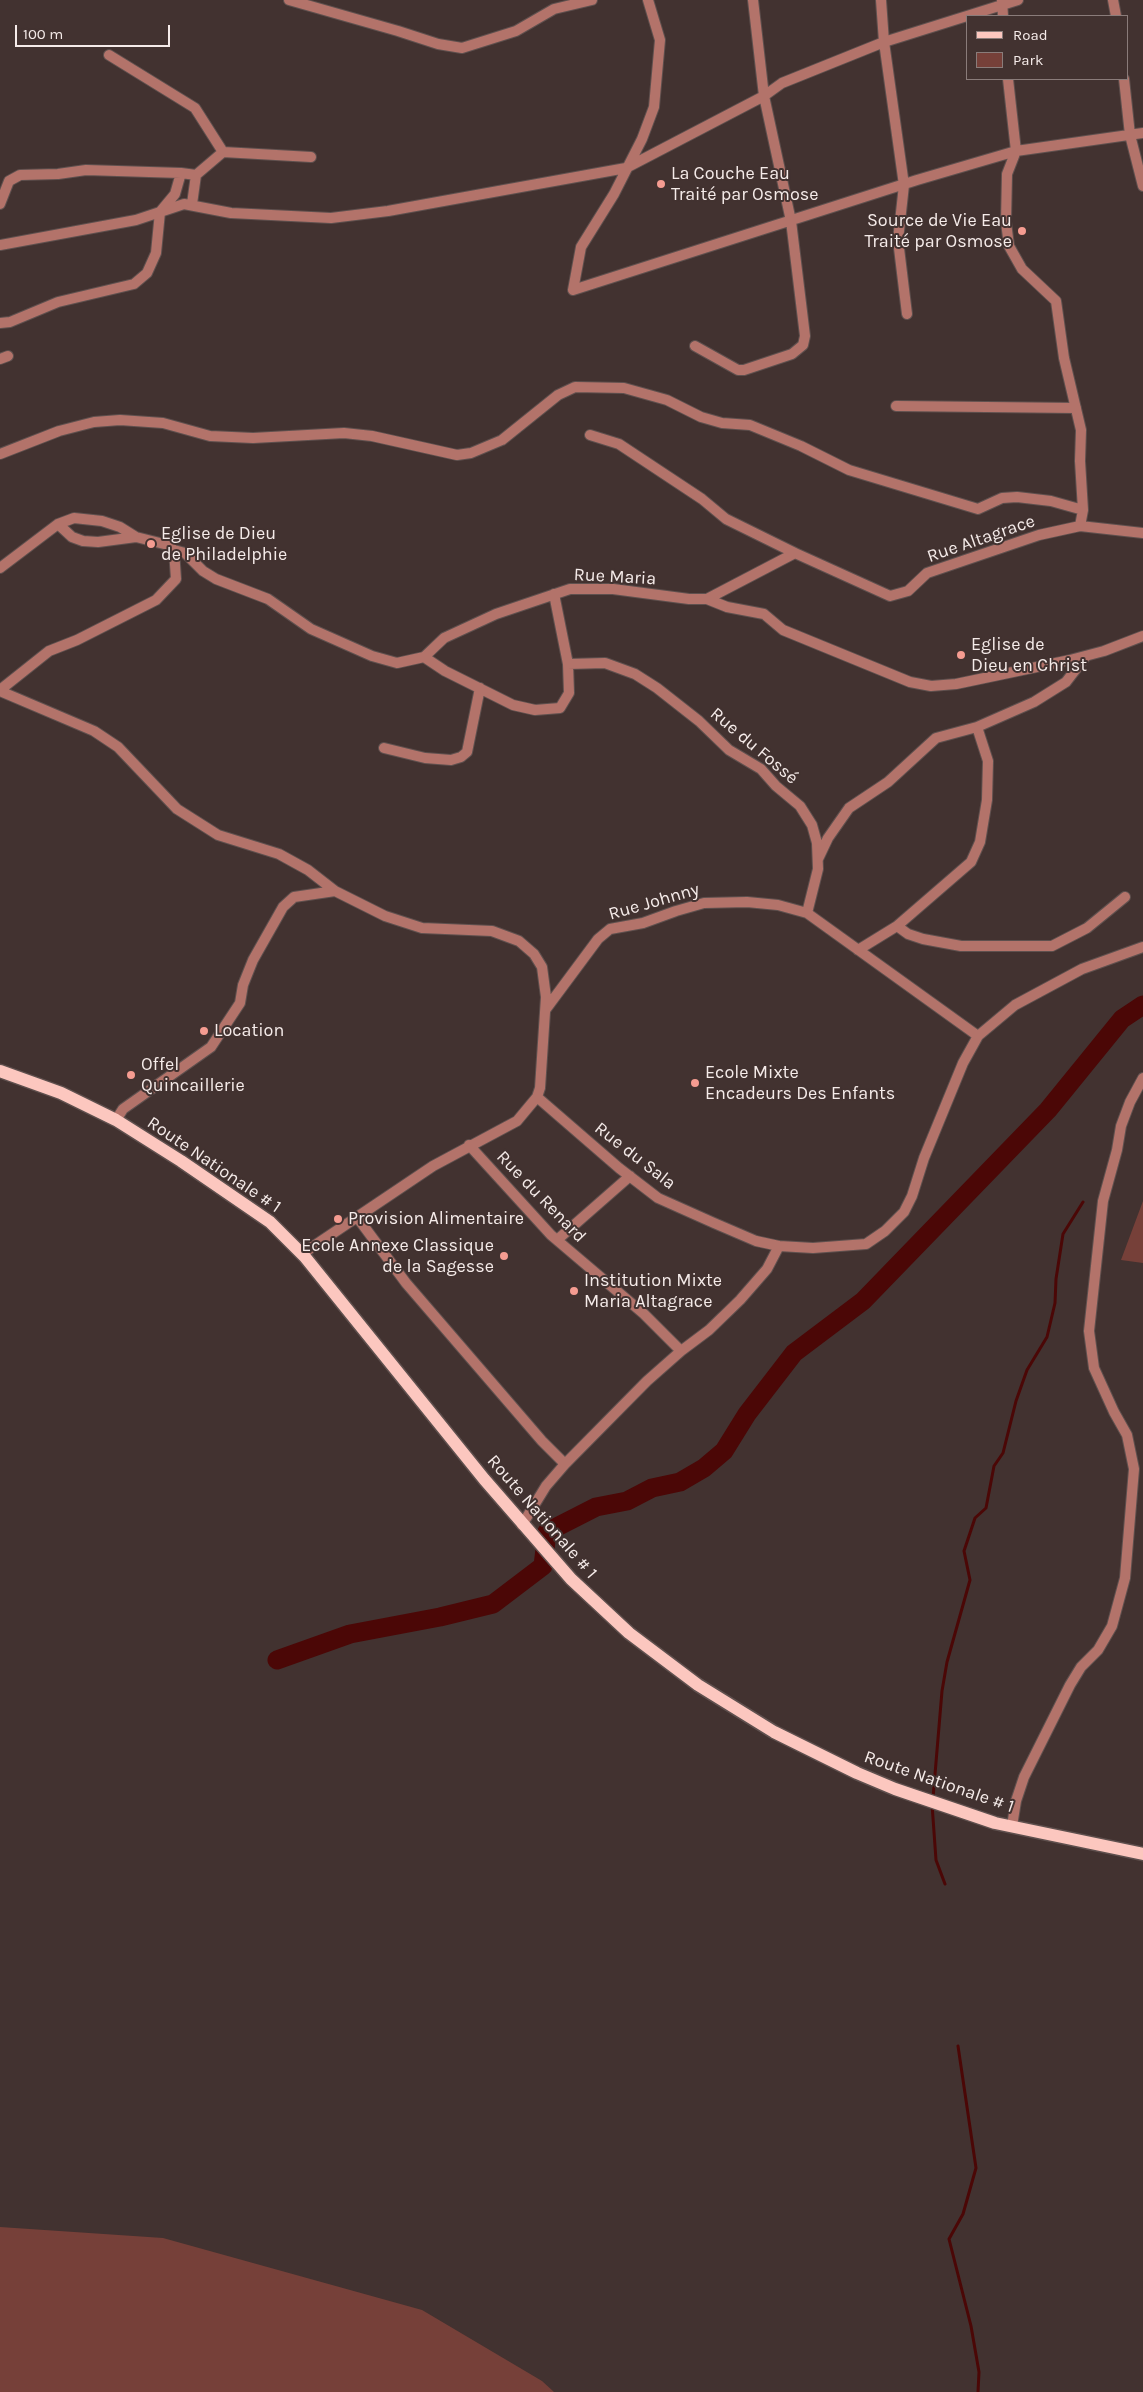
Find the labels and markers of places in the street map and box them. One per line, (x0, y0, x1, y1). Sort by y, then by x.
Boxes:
place label: La Couche Eau Traité par Osmose (671, 163, 818, 205)
marker: La Couche Eau Traité par Osmose (655, 178, 667, 190)
place label: Source de Vie Eau Traité par Osmose (865, 210, 1012, 252)
marker: Source de Vie Eau Traité par Osmose (1016, 225, 1028, 237)
place label: Eglise de Dieu de Philadelphie (161, 523, 287, 566)
marker: Eglise de Dieu de Philadelphie (145, 538, 157, 550)
place label: Eglise de Dieu en Christ (971, 634, 1087, 676)
marker: Eglise de Dieu en Christ (955, 649, 967, 661)
place label: Location (214, 1020, 284, 1042)
marker: Location (198, 1025, 210, 1037)
place label: Offel Quincaillerie (141, 1054, 245, 1096)
place label: Ecole Mixte Encadeurs Des Enfants (705, 1062, 895, 1104)
marker: Offel Quincaillerie (125, 1069, 137, 1081)
marker: Ecole Mixte Encadeurs Des Enfants (689, 1077, 701, 1089)
place label: Provision Alimentaire (348, 1208, 524, 1230)
marker: Provision Alimentaire (332, 1213, 344, 1225)
place label: Ecole Annexe Classique de la Sagesse (301, 1235, 494, 1278)
marker: Ecole Annexe Classique de la Sagesse (498, 1250, 510, 1262)
place label: Institution Mixte Maria Altagrace (584, 1270, 722, 1312)
marker: Institution Mixte Maria Altagrace (568, 1285, 580, 1297)

